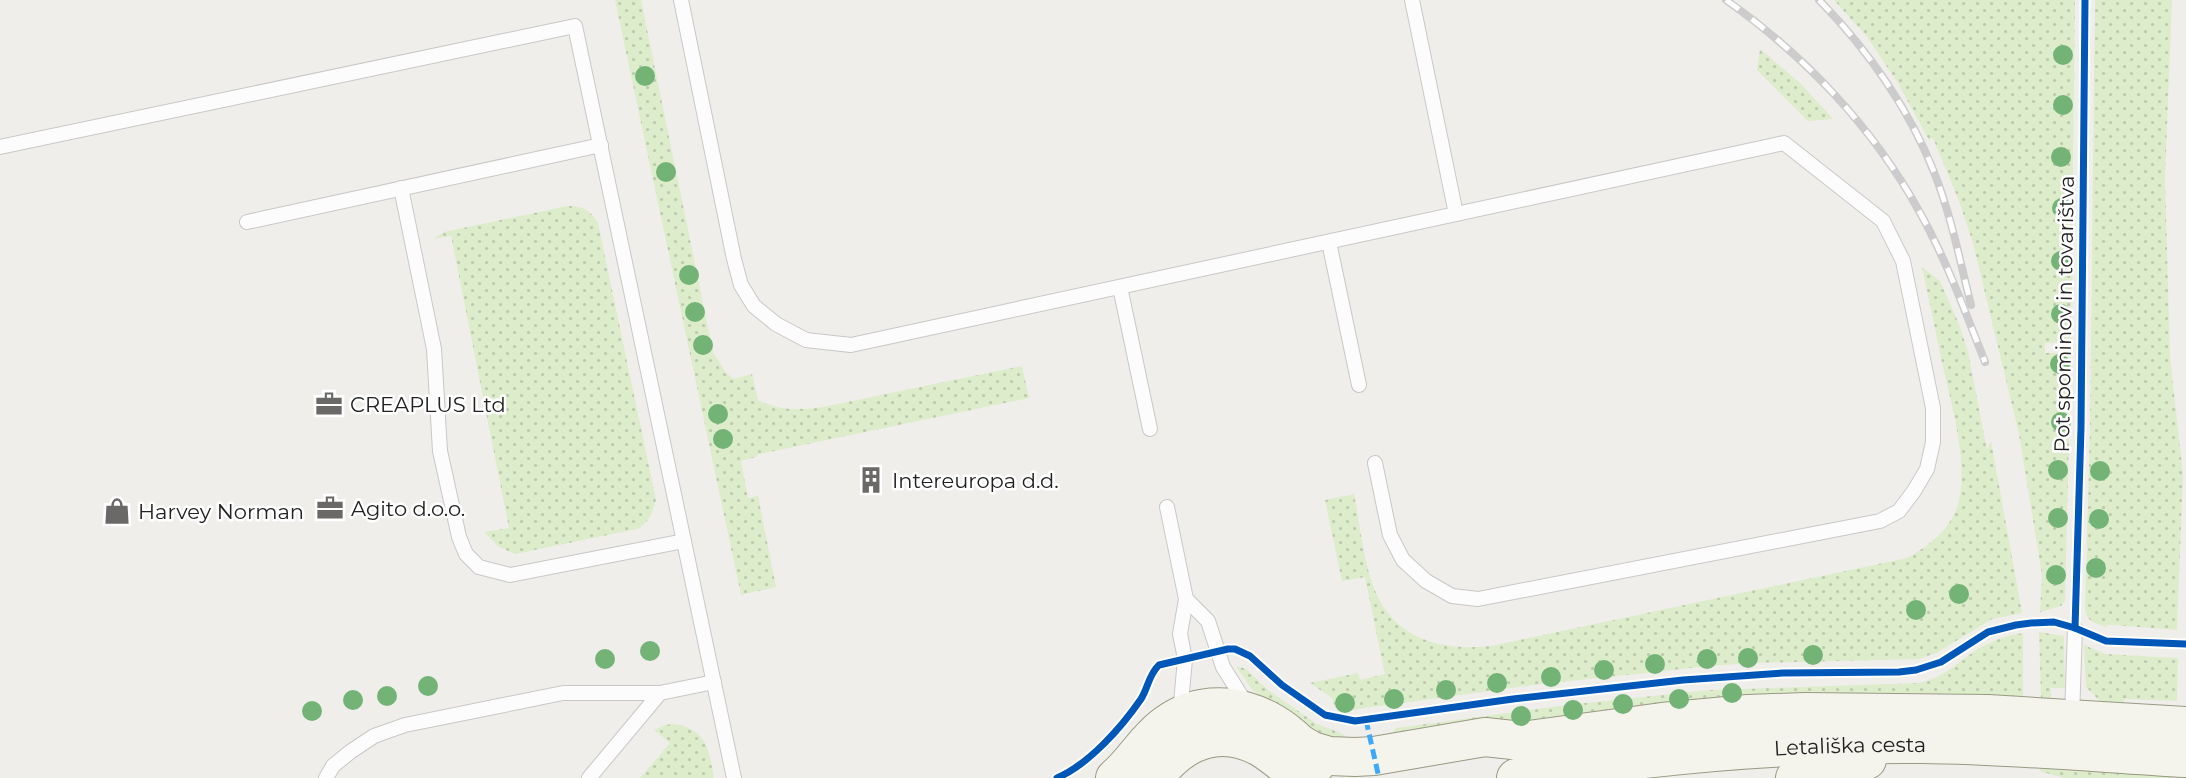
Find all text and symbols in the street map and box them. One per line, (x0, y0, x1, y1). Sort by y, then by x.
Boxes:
street label: Pot spominov in tovarištva (2049, 175, 2079, 453)
office icon: CREAPLUS Ltd (314, 389, 344, 419)
place label: CREAPLUS Ltd (350, 392, 506, 417)
building icon: Intereuropa d.d. (856, 465, 886, 495)
place label: Intereuropa d.d. (892, 468, 1059, 493)
office icon: Agito d.o.o. (315, 493, 345, 523)
shop icon: Harvey Norman (102, 496, 132, 526)
place label: Agito d.o.o. (351, 496, 465, 521)
place label: Harvey Norman (138, 499, 304, 524)
street label: Letališka cesta (1773, 731, 1926, 760)

